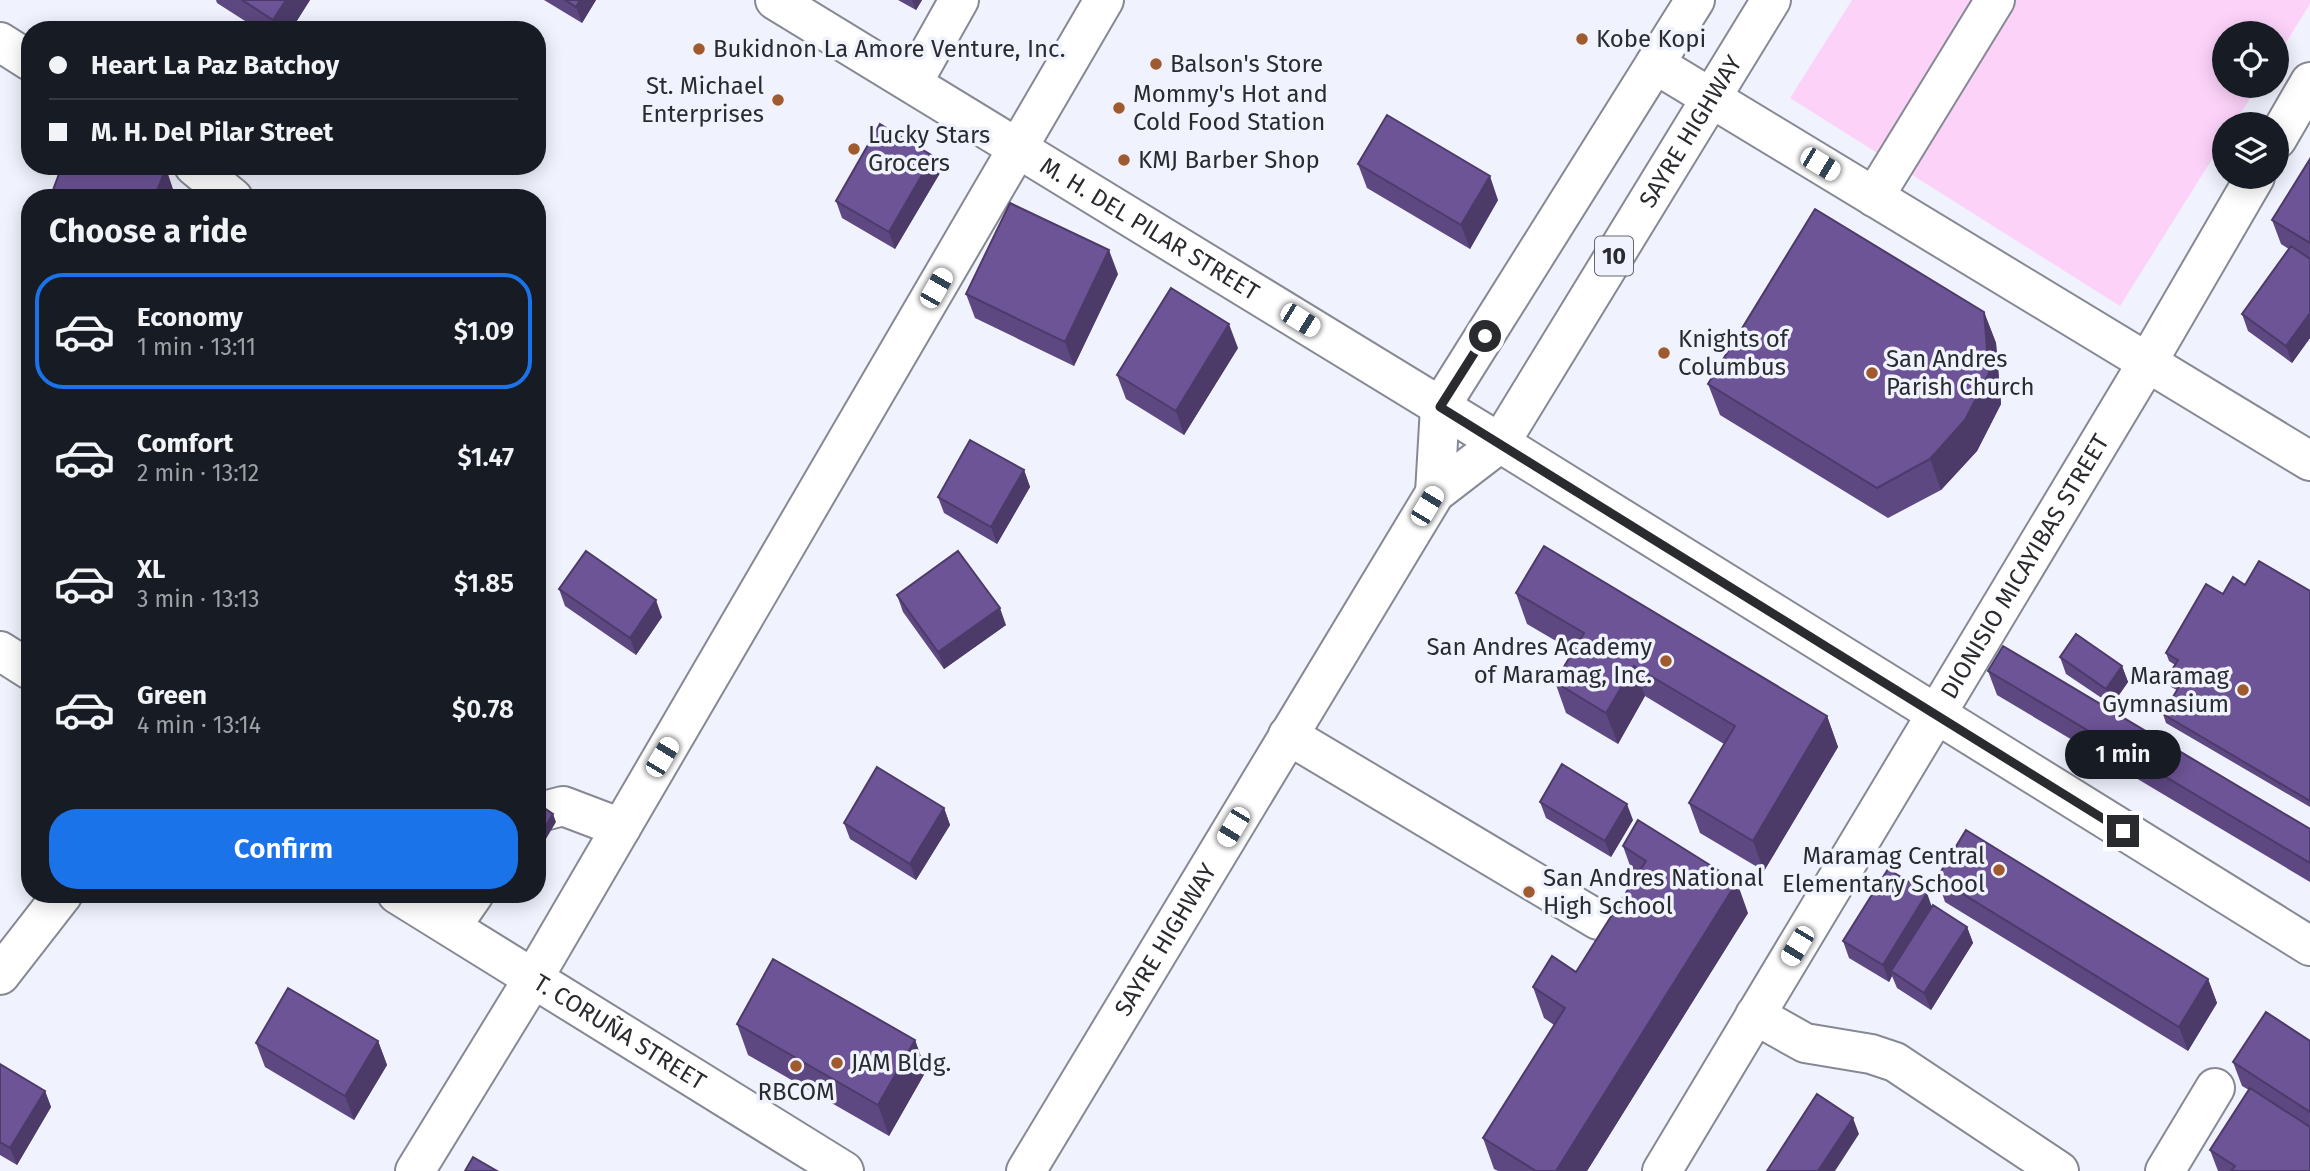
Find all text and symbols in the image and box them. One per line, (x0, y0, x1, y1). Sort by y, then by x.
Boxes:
map controls (2212, 21, 2289, 189)
button: locate (2212, 21, 2289, 98)
place label: Kobe Kopi (1596, 25, 1706, 53)
marker: Kobe Kopi (1574, 31, 1590, 47)
place label: Bukidnon La Amore Venture, Inc. (713, 35, 1066, 63)
marker: Bukidnon La Amore Venture, Inc. (691, 41, 707, 57)
text: Heart La Paz Batchoy (91, 50, 339, 81)
place label: Balson's Store (1170, 50, 1323, 78)
street label: SAYRE HIGHWAY (1633, 50, 1748, 213)
marker: Balson's Store (1148, 56, 1164, 72)
place label: St. Michael Enterprises (641, 72, 764, 128)
place label: Mommy's Hot and Cold Food Station (1133, 80, 1328, 136)
marker: St. Michael Enterprises (770, 92, 786, 108)
marker: Mommy's Hot and Cold Food Station (1111, 100, 1127, 116)
button: layers (2212, 112, 2289, 189)
text: M. H. Del Pilar Street (91, 117, 333, 148)
place label: Lucky Stars Grocers (868, 121, 990, 177)
marker: Lucky Stars Grocers (846, 141, 862, 157)
car (1797, 144, 1844, 184)
place label: KMJ Barber Shop (1138, 146, 1320, 174)
street label: M. H. DEL PILAR STREET (1035, 151, 1265, 307)
marker: KMJ Barber Shop (1116, 152, 1132, 168)
text: Choose a ride (49, 212, 247, 250)
road number: 10 (1595, 236, 1633, 276)
car (917, 265, 956, 311)
icon: car (53, 300, 116, 363)
car (1277, 300, 1324, 340)
text: Economy (137, 302, 243, 333)
text: $1.09 (454, 316, 514, 347)
route start (1469, 320, 1501, 352)
place label: Knights of Columbus (1678, 325, 1790, 381)
text: 1 min · 13:11 (137, 333, 256, 361)
marker: Knights of Columbus (1656, 345, 1672, 361)
place label: San Andres Parish Church (1886, 345, 2035, 401)
marker: San Andres Parish Church (1864, 365, 1880, 381)
icon: car (53, 426, 116, 489)
text: Comfort (137, 428, 233, 459)
street label: DIONISIO MICAYIBAS STREET (1935, 429, 2115, 704)
text: $1.47 (457, 442, 514, 473)
text: 2 min · 13:12 (137, 459, 259, 487)
car (1408, 483, 1447, 529)
icon: car (53, 552, 116, 615)
text: XL (137, 554, 165, 585)
text: $1.85 (454, 568, 514, 599)
text: 3 min · 13:13 (137, 585, 259, 613)
place label: San Andres Academy of Maramag, Inc. (1426, 633, 1652, 689)
marker: San Andres Academy of Maramag, Inc. (1658, 653, 1674, 669)
place label: Maramag Gymnasium (2102, 662, 2230, 718)
icon: car (53, 678, 116, 741)
text: Green (137, 680, 207, 711)
marker: Maramag Gymnasium (2235, 682, 2251, 698)
text: $0.78 (452, 694, 514, 725)
text: 4 min · 13:14 (137, 711, 261, 739)
callout: 1 min (2065, 730, 2181, 778)
car (643, 734, 682, 780)
text: 1 min (2095, 740, 2151, 768)
car (1214, 804, 1253, 850)
button: Confirm (49, 809, 518, 889)
route end (2107, 815, 2139, 847)
place label: Maramag Central Elementary School (1782, 842, 1985, 898)
street label: SAYRE HIGHWAY (1109, 858, 1223, 1021)
marker: Maramag Central Elementary School (1991, 862, 2007, 878)
place label: San Andres National High School (1543, 864, 1764, 920)
marker: San Andres National High School (1521, 884, 1537, 900)
car (1778, 923, 1817, 969)
street label: T. CORUÑA STREET (529, 968, 711, 1096)
place label: JAM Bldg. (851, 1049, 951, 1077)
marker: JAM Bldg. (829, 1055, 845, 1071)
marker: RBCOM (788, 1058, 804, 1074)
place label: RBCOM (757, 1078, 835, 1106)

